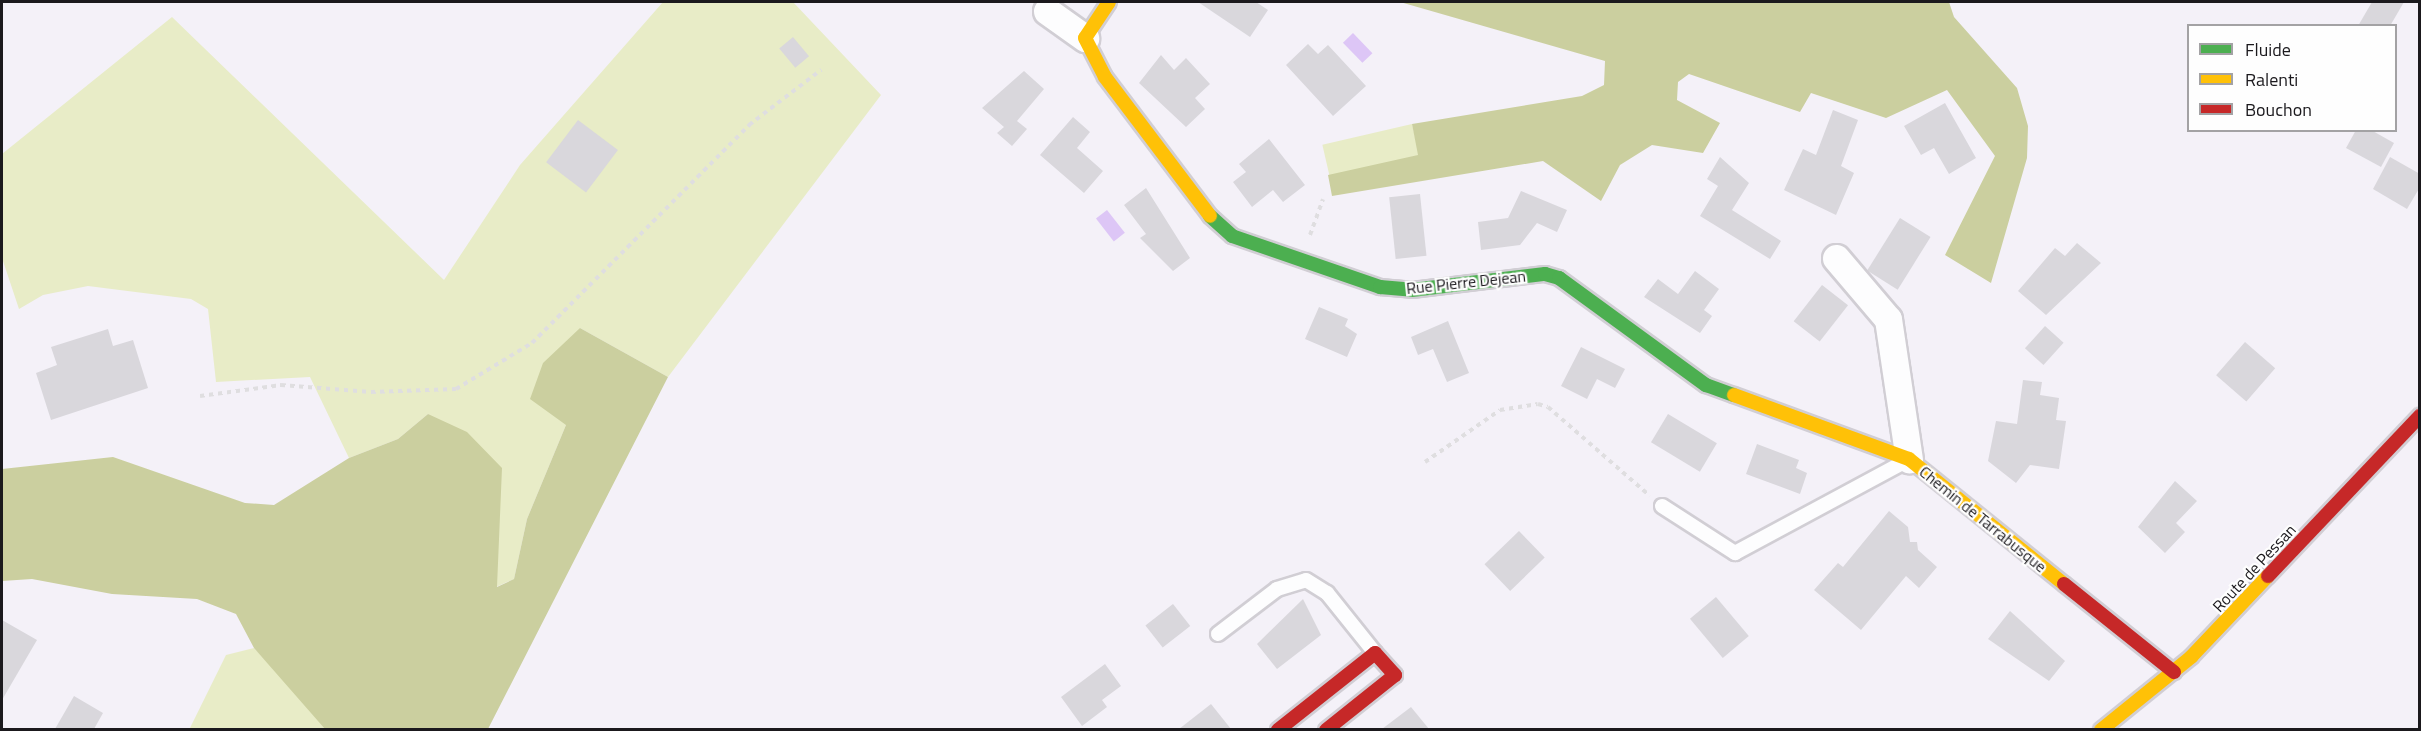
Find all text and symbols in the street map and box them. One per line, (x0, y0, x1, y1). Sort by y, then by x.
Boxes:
legend (2187, 24, 2397, 132)
text: Fluide (2245, 36, 2291, 63)
text: Ralenti (2245, 66, 2298, 93)
text: Bouchon (2245, 96, 2312, 123)
street label: Rue Pierre Dejean (1405, 266, 1527, 298)
street label: Chemin de Tarrabusque (1916, 462, 2050, 576)
street label: Route de Pessan (2208, 520, 2300, 616)

